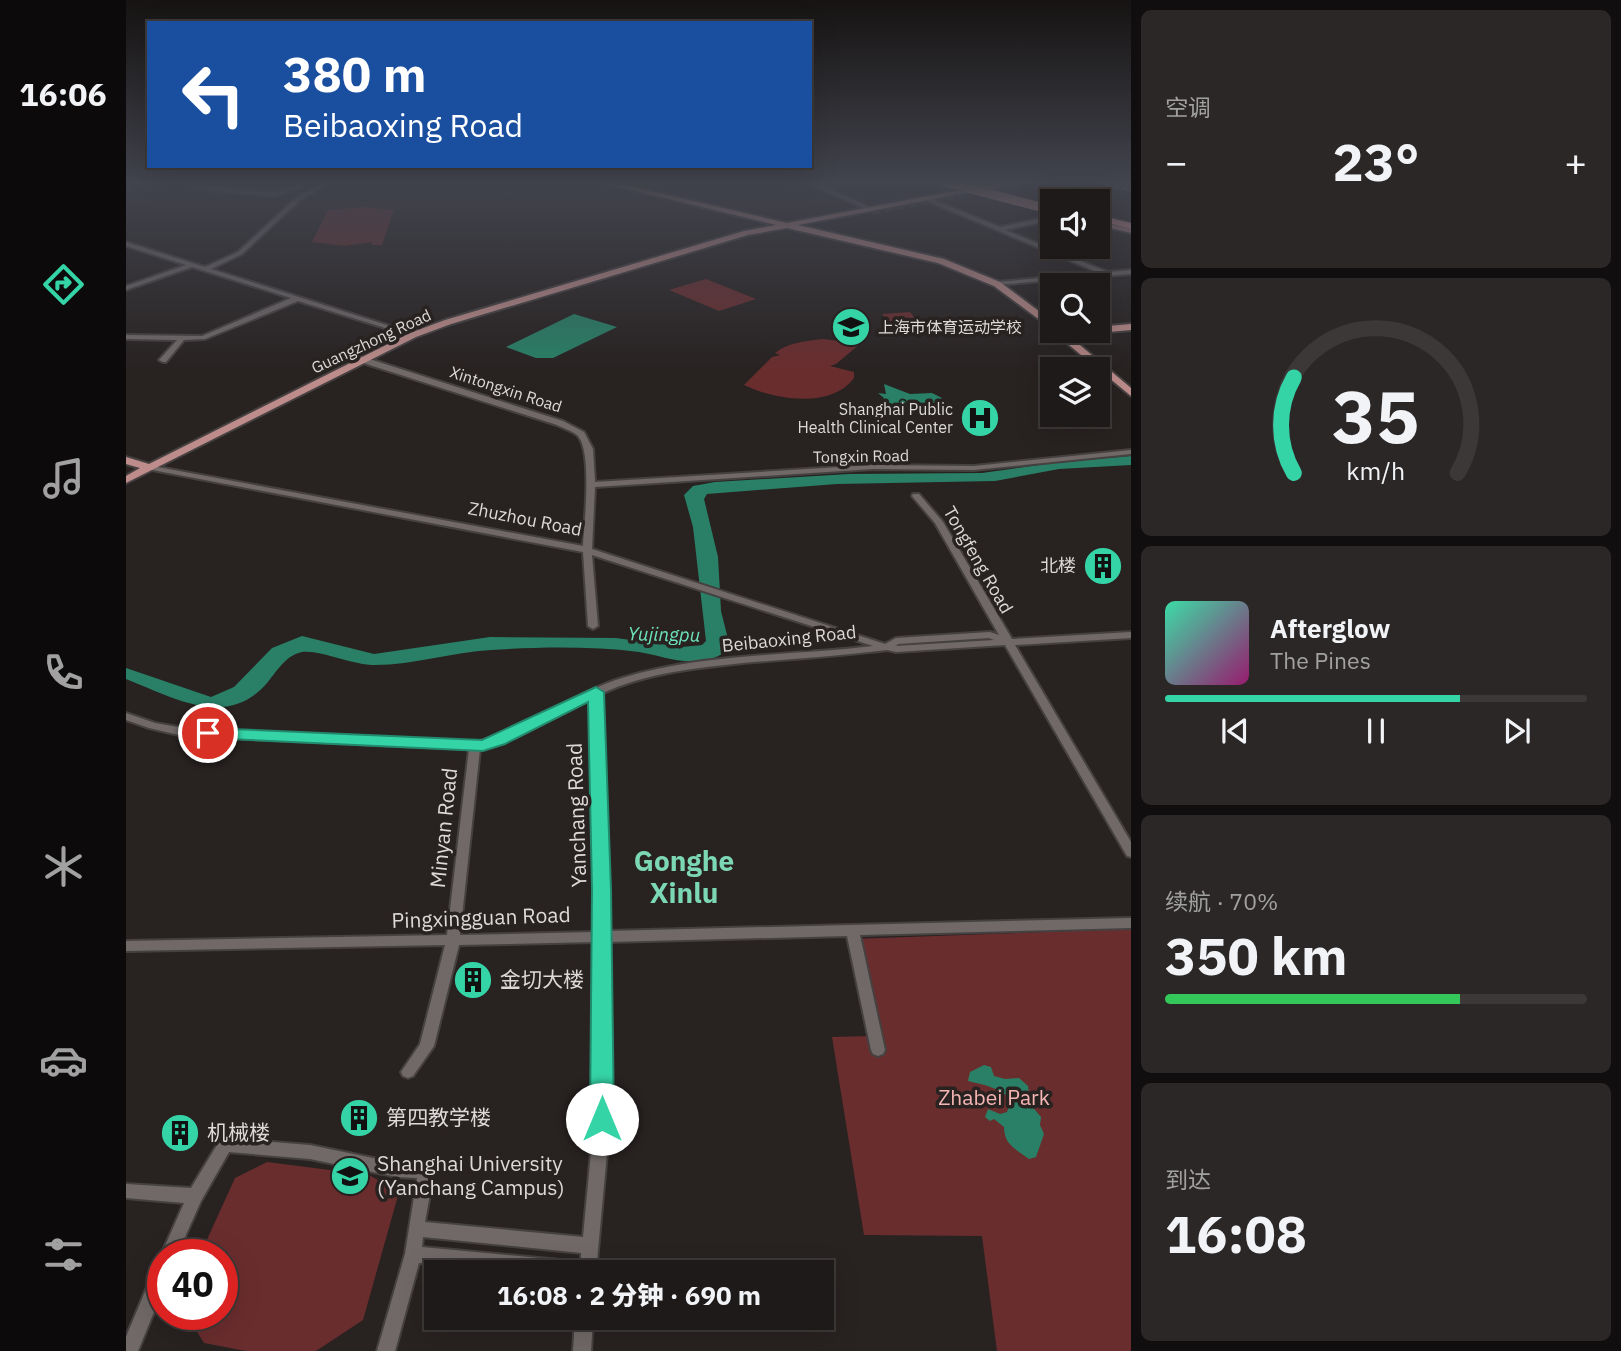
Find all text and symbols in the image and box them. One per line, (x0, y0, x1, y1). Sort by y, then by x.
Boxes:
text: 380 m (283, 42, 427, 105)
icon: left (168, 49, 259, 140)
text: 16:06 (19, 73, 107, 115)
text: 空调 (1165, 92, 1211, 122)
text: Beibaoxing Road (283, 104, 523, 146)
text: 23° (1333, 128, 1419, 195)
text: − (1165, 137, 1188, 186)
text: + (1564, 137, 1587, 186)
map controls (1040, 189, 1110, 427)
button: sound (1040, 189, 1110, 259)
icon: directions (39, 260, 88, 309)
button: search (1040, 273, 1110, 343)
street label: Guangzhong Road (308, 304, 434, 378)
school or university icon: 上海市体育运动学校 (830, 306, 872, 348)
place label: 上海市体育运动学校 (878, 317, 1022, 337)
button: layers (1040, 357, 1110, 427)
street label: Xintongxin Road (447, 361, 565, 417)
text: 35 (1332, 369, 1420, 464)
hospital icon: Shanghai Public Health Clinical Center (959, 397, 1001, 439)
place label: Shanghai Public Health Clinical Center (797, 399, 953, 437)
street label: Tongxin Road (813, 445, 909, 467)
icon: music (39, 454, 88, 503)
text: km/h (1347, 454, 1405, 487)
street label: Zhuzhou Road (466, 496, 584, 541)
street label: Tongfeng Road (938, 502, 1018, 617)
building icon: 北楼 (1082, 545, 1124, 587)
place label: 北楼 (1040, 554, 1076, 577)
text: Afterglow (1270, 611, 1390, 645)
street label: Beibaoxing Road (721, 620, 857, 657)
water label: Yujingpu (627, 621, 701, 647)
text: The Pines (1270, 645, 1371, 675)
icon: phone (39, 648, 88, 697)
pin (178, 703, 238, 763)
icon: previous (1216, 712, 1254, 750)
icon: pause (1357, 712, 1395, 750)
icon: next (1498, 712, 1536, 750)
icon: arrive (189, 714, 227, 752)
street label: Yanchang Road (559, 742, 593, 888)
street label: Minyan Road (423, 766, 463, 889)
icon: climate (39, 842, 88, 891)
district label: Gonghe Xinlu (634, 842, 734, 911)
text: 续航 · 70% (1165, 886, 1278, 916)
street label: Pingxingguan Road (391, 900, 571, 934)
text: 350 km (1165, 922, 1347, 989)
building icon: 金切大楼 (452, 959, 494, 1001)
place label: 金切大楼 (500, 965, 584, 993)
icon: car (39, 1036, 88, 1085)
position arrow (565, 1082, 639, 1156)
park label: Zhabei Park (938, 1083, 1050, 1111)
building icon: 第四教学楼 (338, 1097, 380, 1139)
place label: 第四教学楼 (386, 1103, 491, 1131)
building icon: 机械楼 (159, 1112, 201, 1154)
place label: 机械楼 (207, 1118, 270, 1146)
place label: Shanghai University (Yanchang Campus) (377, 1149, 565, 1201)
school or university icon: Shanghai University (Yanchang Campus) (329, 1155, 371, 1197)
text: 到达 (1165, 1164, 1211, 1194)
text: 16:08 (1165, 1200, 1307, 1267)
icon: filters (39, 1230, 88, 1279)
speed limit sign: 40 (147, 1239, 238, 1330)
text: 16:08 · 2 分钟 · 690 m (497, 1278, 761, 1312)

